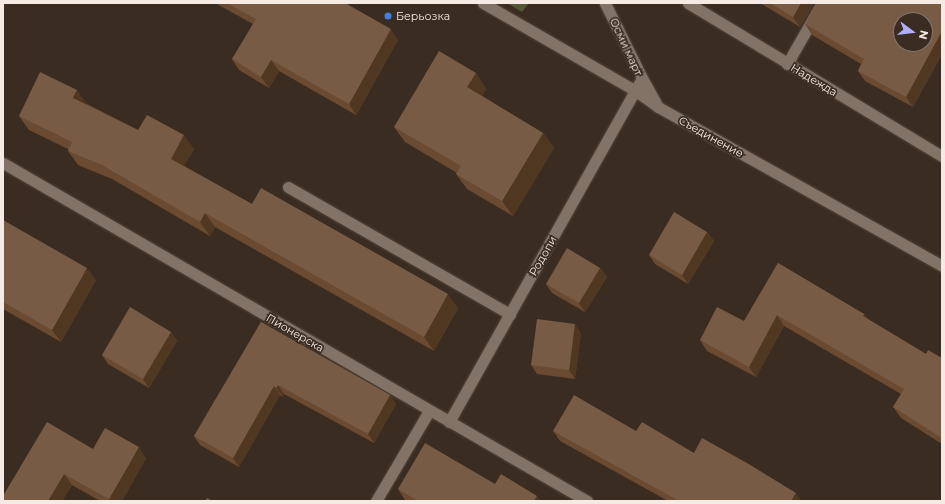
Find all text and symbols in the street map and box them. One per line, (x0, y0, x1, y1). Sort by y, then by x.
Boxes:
place label: Берьозка (396, 9, 450, 23)
marker: Берьозка (383, 11, 393, 21)
north arrow (893, 12, 933, 52)
street label: Осми март (607, 16, 645, 78)
text: N (916, 29, 932, 41)
street label: Надежда (788, 61, 840, 99)
street label: Съединение (676, 114, 746, 160)
street label: Родопи (526, 234, 560, 278)
street label: Пионерска (264, 311, 326, 355)

